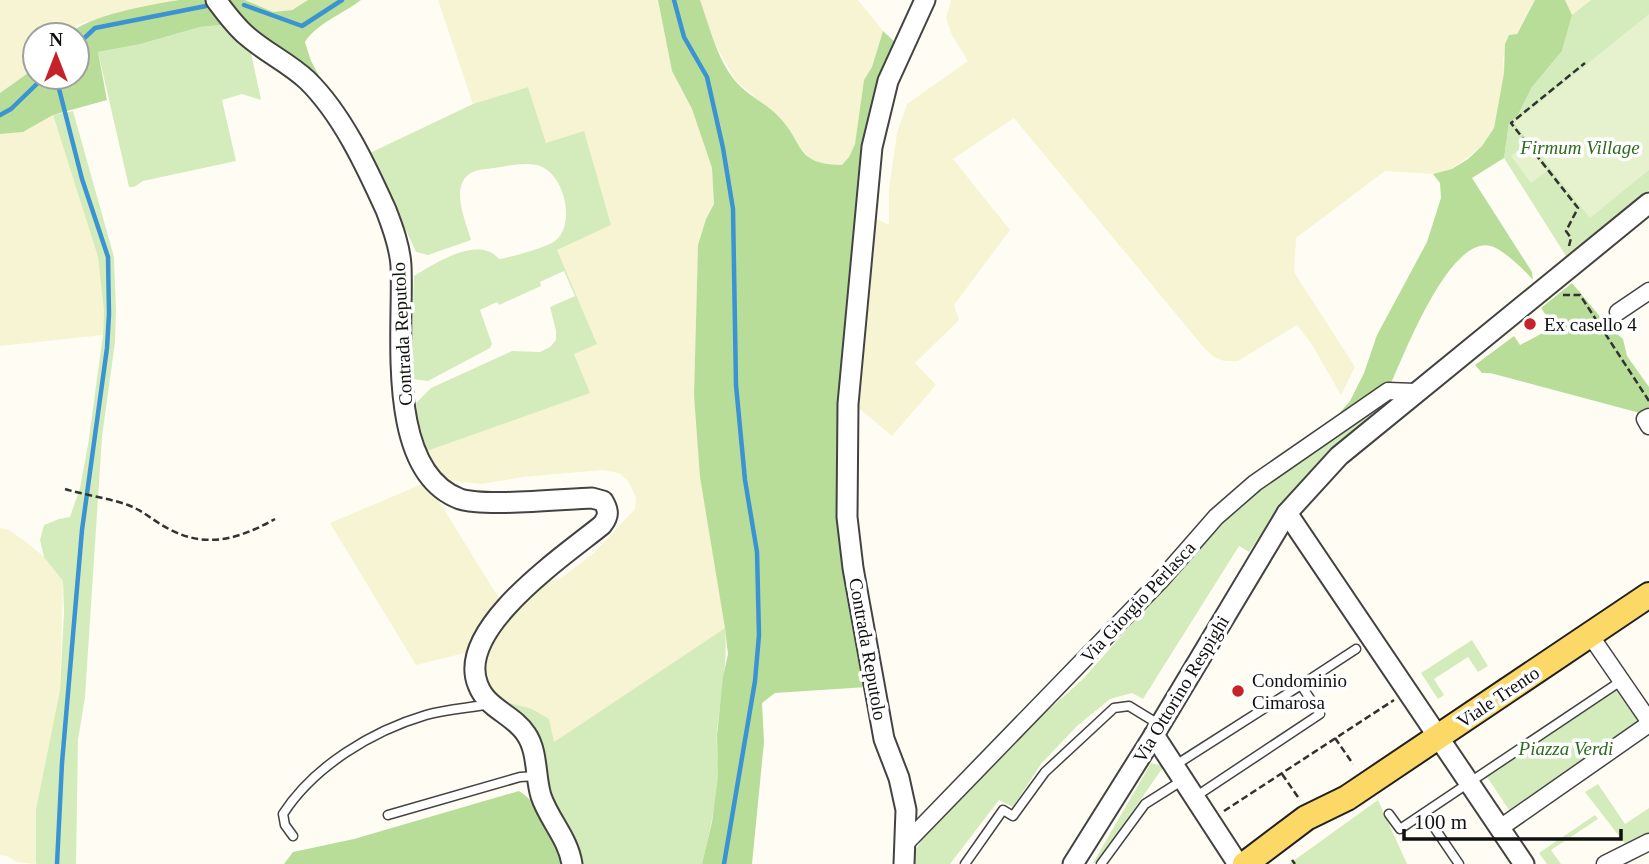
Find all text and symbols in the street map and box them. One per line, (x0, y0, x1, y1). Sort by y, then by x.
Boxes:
north arrow (21, 21, 91, 91)
text: N (49, 29, 63, 50)
park label: Firmum Village (1519, 137, 1640, 158)
street label: Contrada Reputolo (388, 262, 416, 406)
place label: Ex casello 4 (1544, 314, 1637, 335)
marker: Ex casello 4 (1522, 316, 1538, 332)
street label: Via Giorgio Perlasca (1076, 537, 1200, 667)
street label: Contrada Reputolo (845, 576, 891, 722)
street label: Via Ottorino Respighi (1129, 612, 1233, 766)
street label: Viale Trento (1453, 662, 1543, 732)
place label: Condominio Cimarosa (1252, 670, 1347, 713)
marker: Condominio Cimarosa (1230, 683, 1246, 699)
park label: Piazza Verdi (1518, 738, 1613, 759)
scale bar (1404, 798, 1621, 842)
text: 100 m (1414, 810, 1467, 834)

